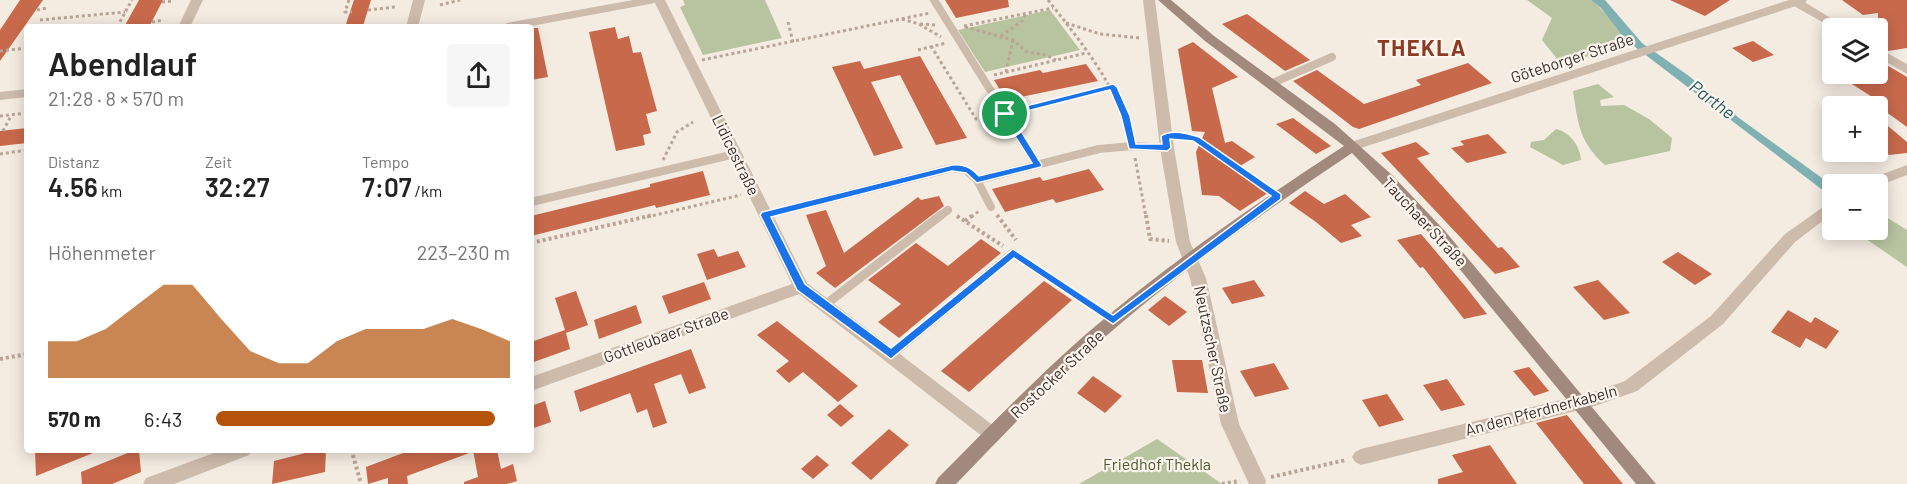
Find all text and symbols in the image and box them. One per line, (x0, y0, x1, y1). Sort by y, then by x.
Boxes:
map controls (1822, 18, 1888, 240)
button: layers (1822, 18, 1888, 84)
street label: Göteborger Straße (1508, 29, 1636, 86)
district label: THEKLA (1377, 34, 1467, 60)
text: Abendlauf (48, 43, 197, 83)
button: share (447, 44, 510, 107)
water label: Parthe (1686, 75, 1740, 123)
text: 21:28 · 8 × 570 m (48, 86, 184, 110)
pin (979, 88, 1030, 139)
button: + (1822, 96, 1888, 162)
icon: arrive (988, 97, 1021, 130)
street label: Lidicestraße (709, 111, 764, 198)
text: Distanz (48, 152, 99, 171)
text: Zeit (205, 152, 232, 171)
text: Tempo (362, 152, 409, 171)
text: 4.56 (48, 171, 98, 202)
text: 32:27 (205, 171, 269, 202)
text: 7:07 (362, 171, 411, 202)
street label: Tauchaer Straße (1379, 173, 1471, 270)
button: − (1822, 174, 1888, 240)
text: km (98, 181, 122, 200)
text: /km (411, 181, 442, 200)
text: Höhenmeter (48, 240, 156, 264)
text: 223–230 m (417, 240, 510, 264)
street label: Neutzscher Straße (1191, 284, 1236, 414)
street label: Gottleubaer Straße (601, 303, 731, 366)
street label: Rostocker Straße (1006, 326, 1107, 422)
street label: An den Pferdnerkabeln (1463, 380, 1619, 439)
text: 570 m (48, 407, 101, 431)
text: 6:43 (144, 407, 182, 431)
park label: Friedhof Thekla (1103, 454, 1211, 473)

